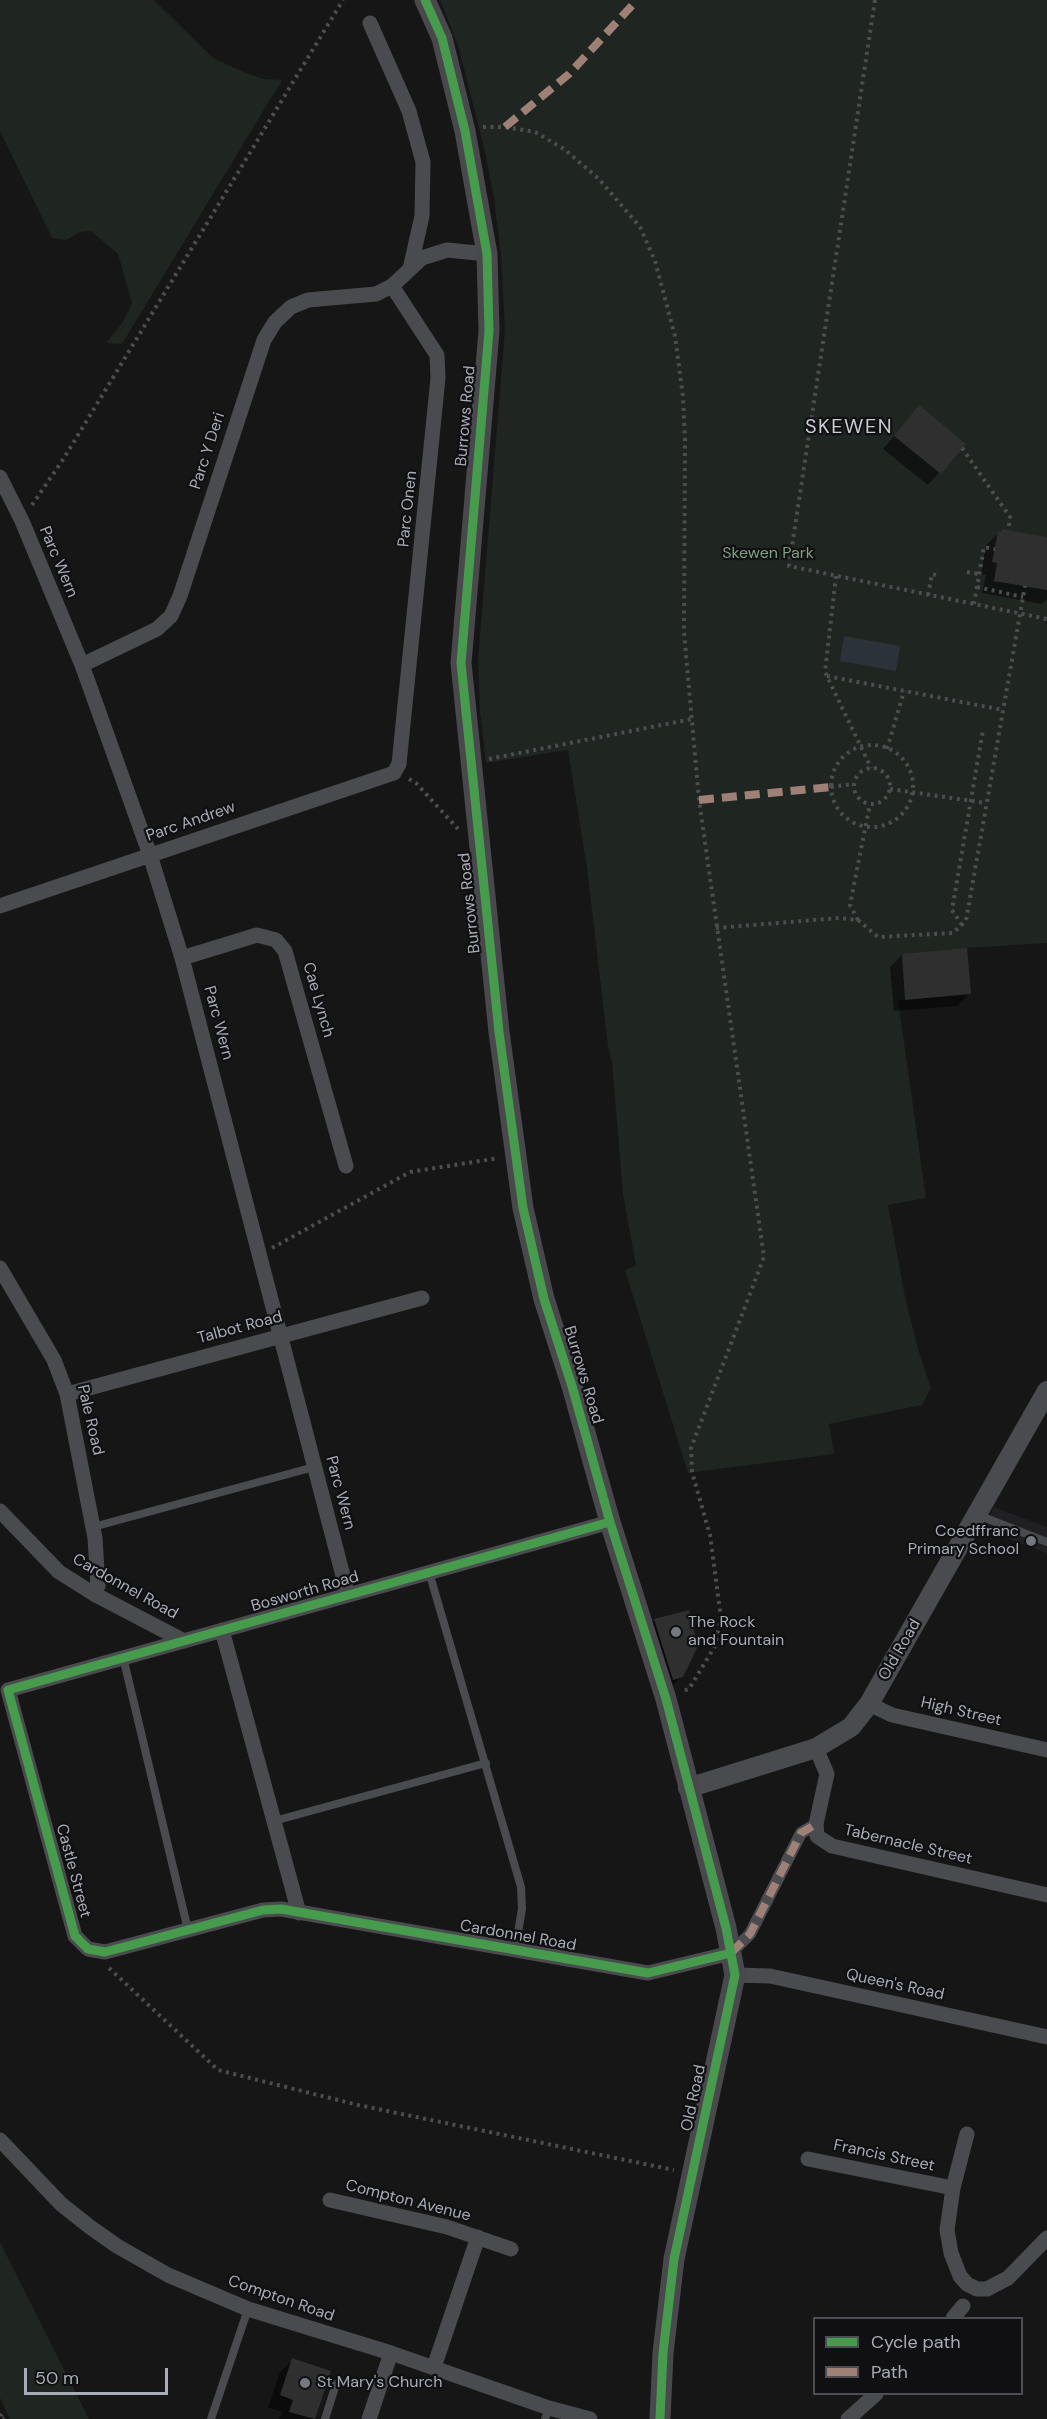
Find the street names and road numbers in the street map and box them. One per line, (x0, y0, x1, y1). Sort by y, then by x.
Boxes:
street label: Burrows Road (452, 365, 480, 467)
street label: Parc Y Deri (187, 410, 229, 492)
street label: Parc Onen (394, 470, 422, 548)
street label: Parc Wern (34, 523, 82, 601)
street label: Parc Andrew (144, 798, 238, 846)
street label: Burrows Road (455, 852, 485, 954)
street label: Cae Lynch (298, 960, 338, 1040)
street label: Parc Wern (199, 984, 237, 1062)
street label: Talbot Road (195, 1307, 285, 1349)
street label: Burrows Road (559, 1324, 607, 1426)
street label: Pale Road (73, 1383, 107, 1457)
street label: Parc Wern (321, 1454, 359, 1532)
street label: Cardonnel Road (69, 1550, 181, 1624)
street label: Bosworth Road (249, 1567, 361, 1617)
street label: Old Road (875, 1616, 925, 1684)
street label: High Street (919, 1693, 1003, 1731)
street label: Tabernacle Street (842, 1821, 974, 1869)
street label: Castle Street (51, 1822, 95, 1920)
street label: Cardonnel Road (458, 1916, 578, 1956)
street label: Queen's Road (844, 1965, 946, 2005)
street label: Old Road (678, 2063, 710, 2133)
street label: Francis Street (832, 2136, 936, 2176)
street label: Compton Avenue (343, 2176, 473, 2226)
street label: Compton Road (225, 2272, 337, 2326)

